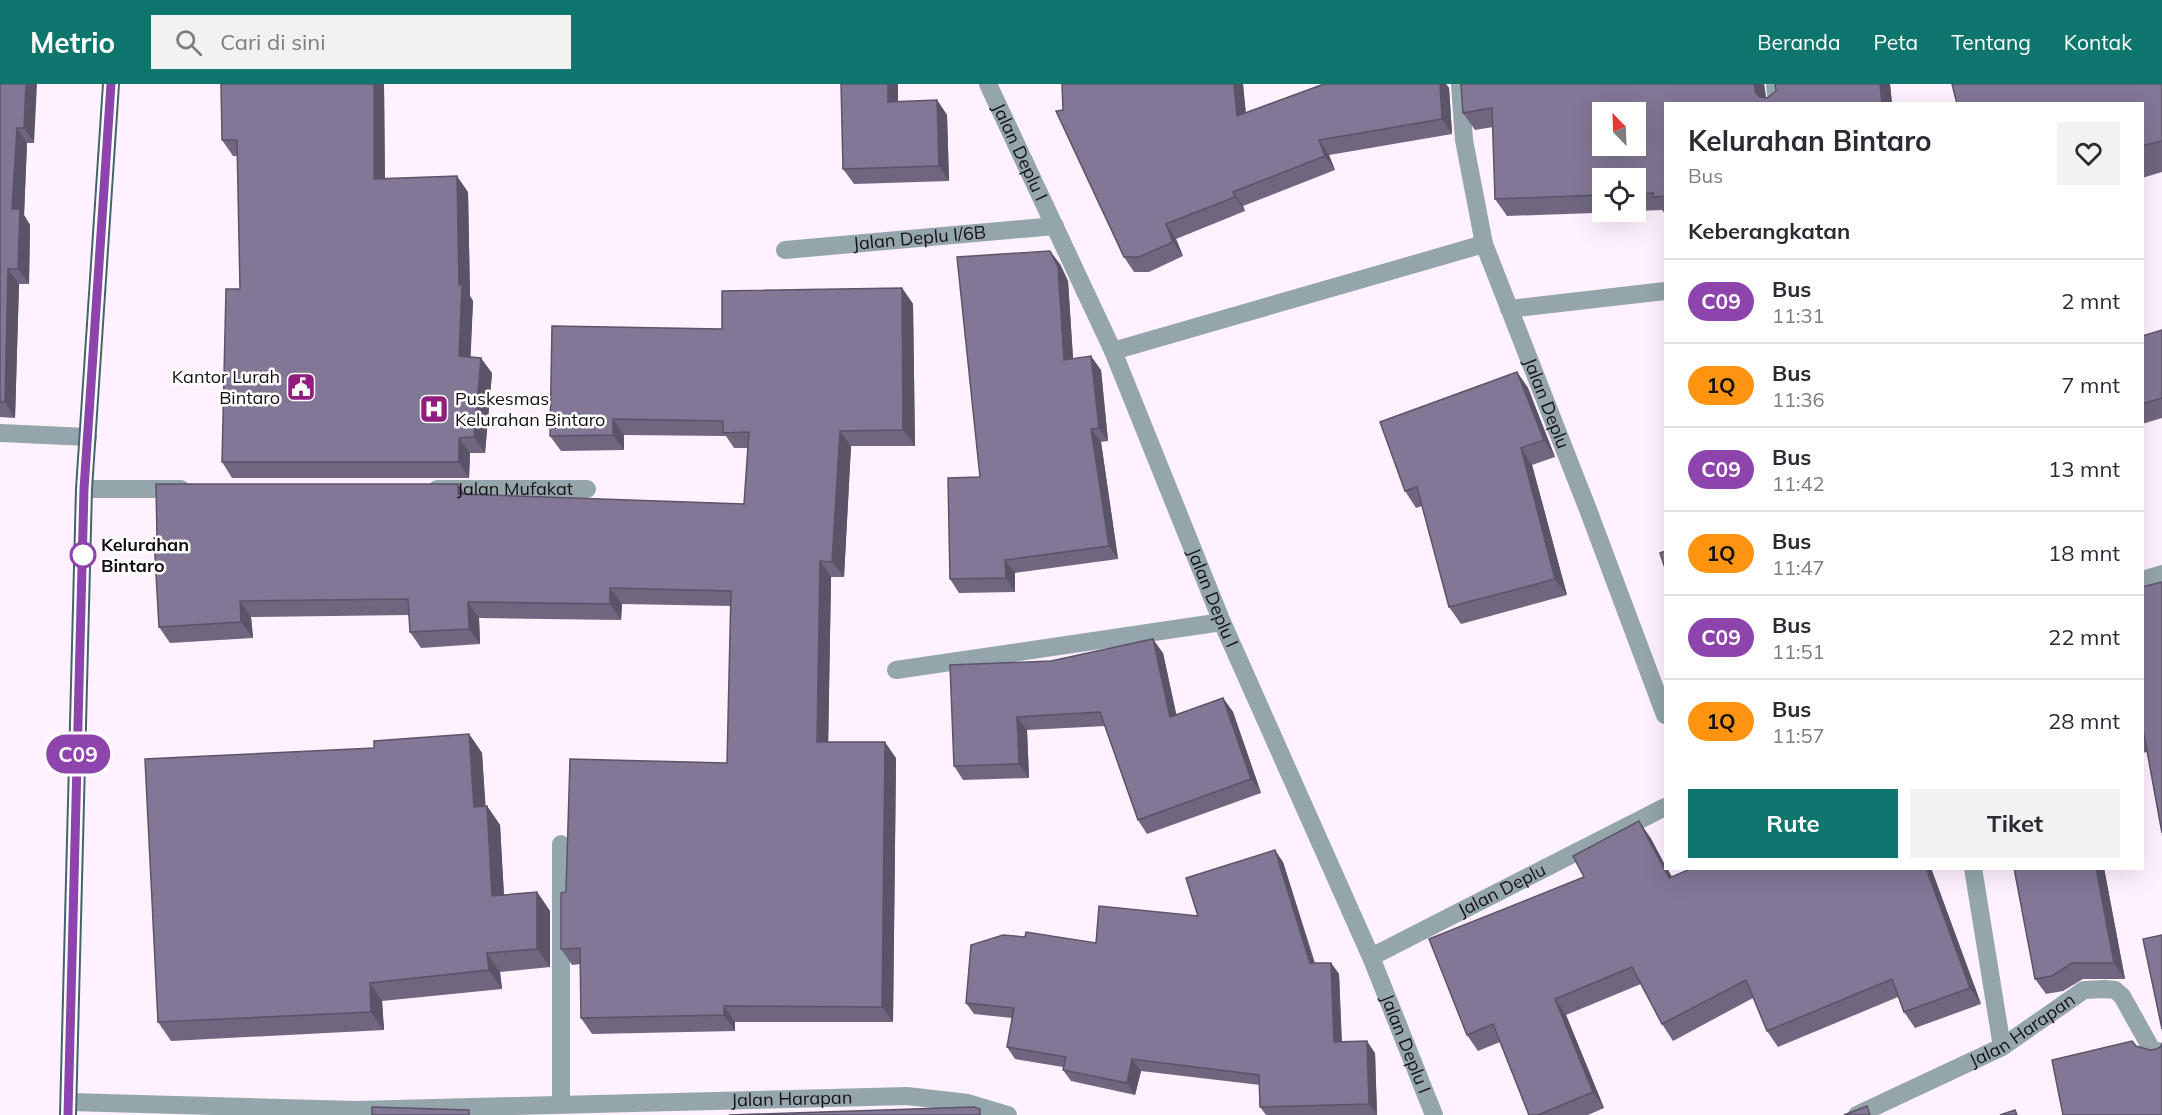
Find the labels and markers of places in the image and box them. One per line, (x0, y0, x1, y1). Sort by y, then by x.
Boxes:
place label: Kantor Lurah Bintaro (172, 365, 280, 409)
public building icon: Kantor Lurah Bintaro (285, 371, 317, 403)
place label: Puskesmas Kelurahan Bintaro (455, 387, 605, 431)
hospital icon: Puskesmas Kelurahan Bintaro (418, 393, 450, 425)
place label: Kelurahan Bintaro (101, 533, 189, 577)
marker: Kelurahan Bintaro (70, 542, 96, 568)

